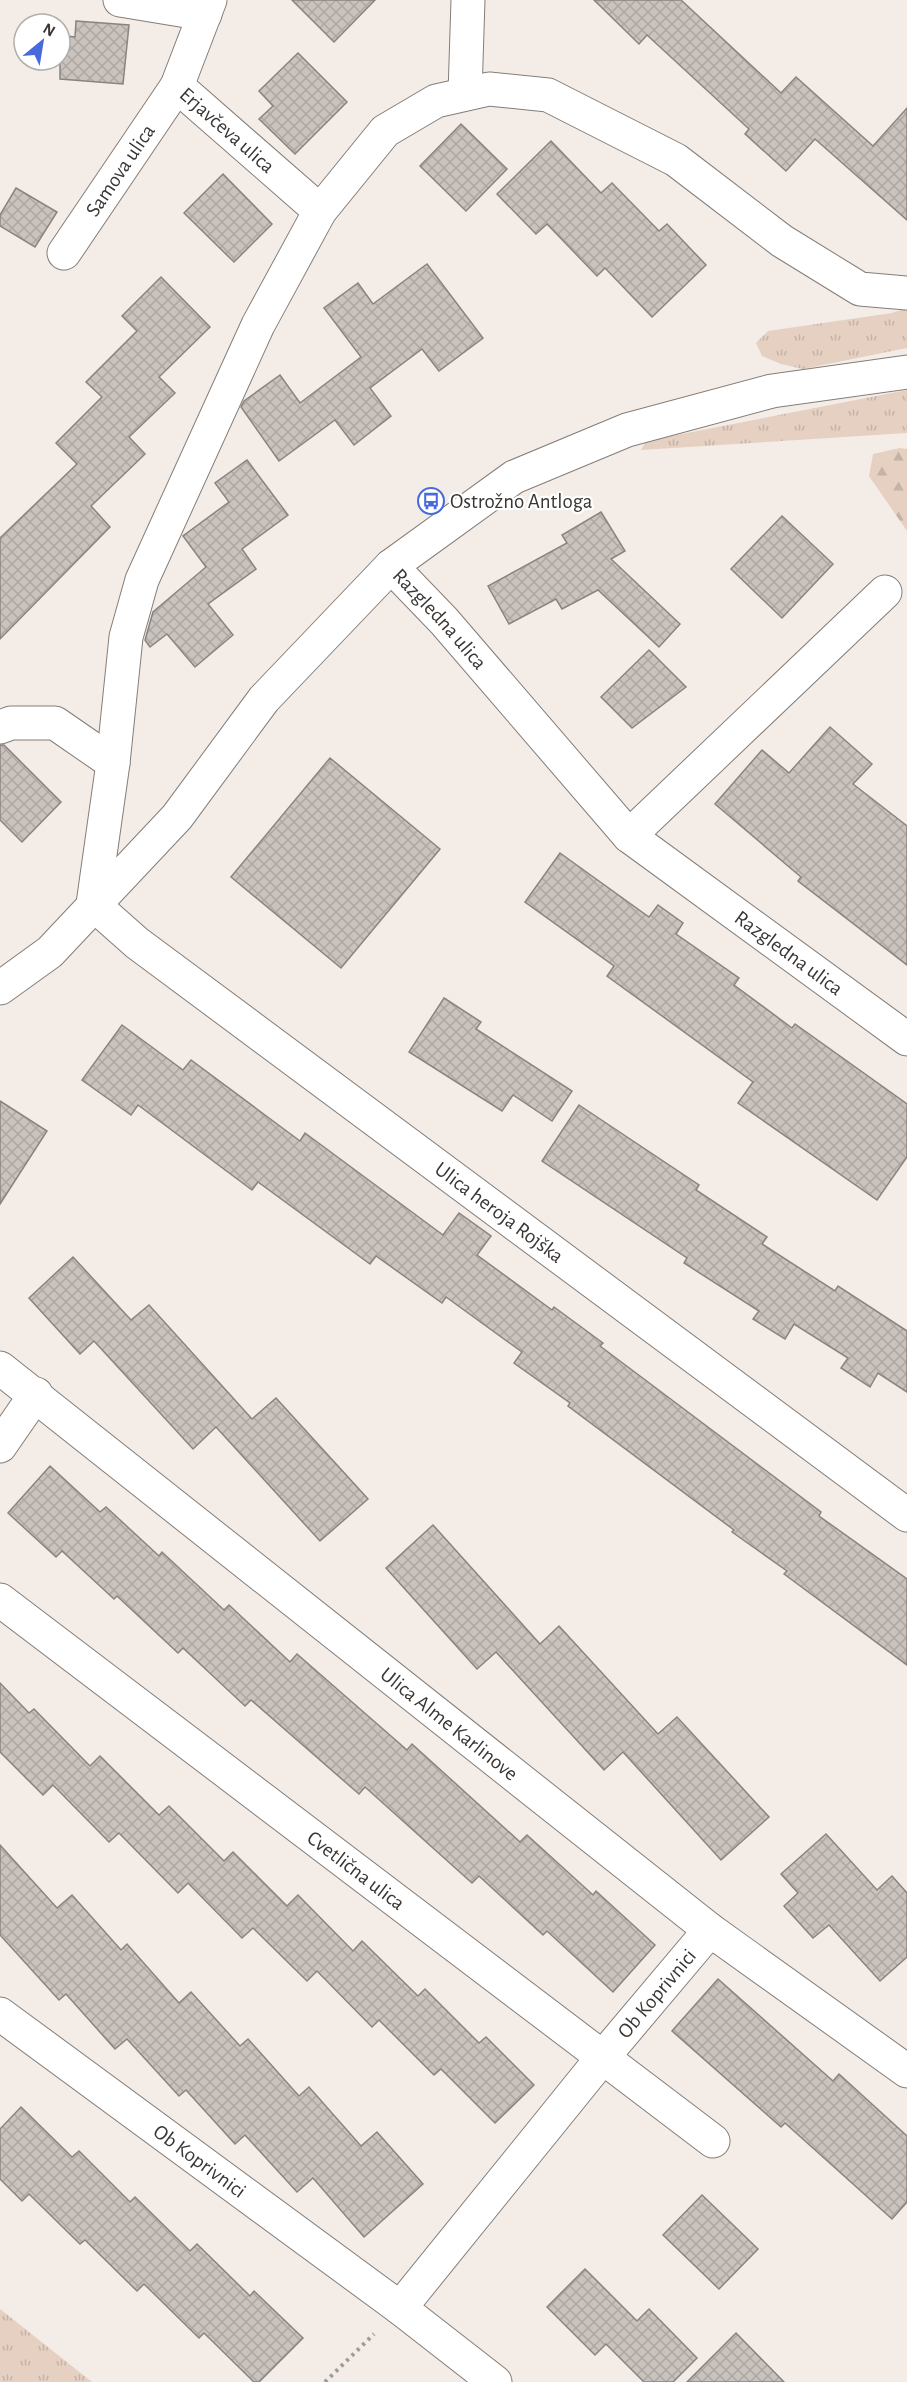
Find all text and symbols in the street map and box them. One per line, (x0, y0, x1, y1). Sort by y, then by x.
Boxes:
north arrow (12, 12, 72, 72)
text: N (40, 20, 58, 40)
street label: Erjavčeva ulica (176, 84, 279, 177)
street label: Samova ulica (82, 120, 159, 220)
bus stop icon: Ostrožno Antloga (416, 486, 446, 516)
place label: Ostrožno Antloga (450, 491, 593, 512)
street label: Razgledna ulica (389, 565, 491, 674)
street label: Razgledna ulica (731, 907, 847, 1000)
street label: Ulica heroja Rojška (431, 1158, 568, 1267)
street label: Ulica Alme Karlinove (376, 1663, 522, 1785)
street label: Cvetlična ulica (303, 1827, 409, 1914)
street label: Ob Koprivnici (614, 1945, 700, 2042)
street label: Ob Koprivnici (149, 2120, 250, 2202)

